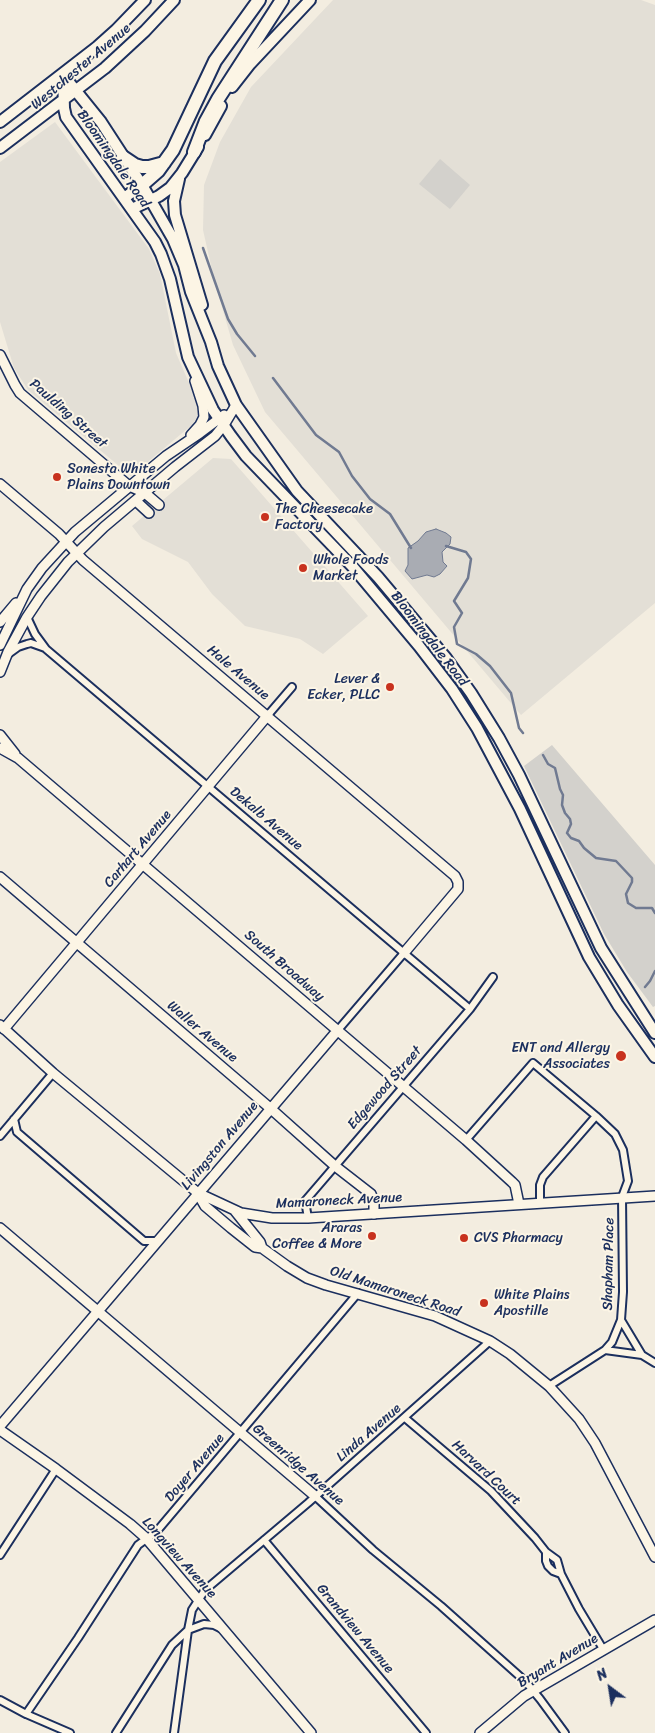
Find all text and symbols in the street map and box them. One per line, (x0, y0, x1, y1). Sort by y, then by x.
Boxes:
street label: Westchester Avenue (28, 20, 134, 114)
street label: Bloomingdale Road (73, 107, 153, 211)
street label: Paulding Street (26, 376, 110, 452)
place label: Sonesta White Plains Downtown (67, 461, 170, 494)
marker: Sonesta White Plains Downtown (51, 471, 63, 483)
place label: The Cheesecake Factory (275, 501, 373, 534)
marker: The Cheesecake Factory (259, 511, 271, 523)
place label: Whole Foods Market (313, 552, 389, 584)
marker: Whole Foods Market (297, 562, 309, 574)
street label: Bloomingdale Road (387, 588, 471, 690)
street label: Hale Avenue (203, 642, 273, 704)
place label: Lever & Ecker, PLLC (307, 671, 380, 704)
marker: Lever & Ecker, PLLC (384, 681, 396, 693)
street label: Dekalb Avenue (226, 784, 306, 854)
street label: Carhart Avenue (101, 807, 175, 891)
street label: South Broadway (241, 927, 327, 1005)
street label: Waller Avenue (163, 998, 241, 1066)
place label: ENT and Allergy Associates (511, 1040, 610, 1072)
street label: Edgewood Street (344, 1043, 426, 1133)
marker: ENT and Allergy Associates (614, 1049, 628, 1063)
street label: Livingston Avenue (178, 1098, 262, 1194)
street label: Mamaroneck Avenue (275, 1189, 403, 1213)
street label: Shapham Place (600, 1217, 618, 1311)
place label: Araras Coffee & More (272, 1220, 362, 1252)
marker: Araras Coffee & More (366, 1230, 378, 1242)
place label: CVS Pharmacy (474, 1230, 563, 1246)
marker: CVS Pharmacy (458, 1232, 470, 1244)
street label: Old Mamaroneck Road (328, 1263, 462, 1321)
place label: White Plains Apostille (494, 1287, 570, 1320)
marker: White Plains Apostille (478, 1297, 490, 1309)
street label: Linda Avenue (333, 1400, 405, 1466)
street label: Greenridge Avenue (249, 1421, 347, 1509)
street label: Doyer Avenue (162, 1430, 228, 1506)
street label: Harvard Court (448, 1437, 524, 1509)
street label: Longview Avenue (138, 1514, 220, 1602)
street label: Grandview Avenue (313, 1581, 397, 1677)
street label: Bryant Avenue (515, 1630, 601, 1692)
text: N (591, 1662, 613, 1688)
north arrow (585, 1663, 635, 1713)

